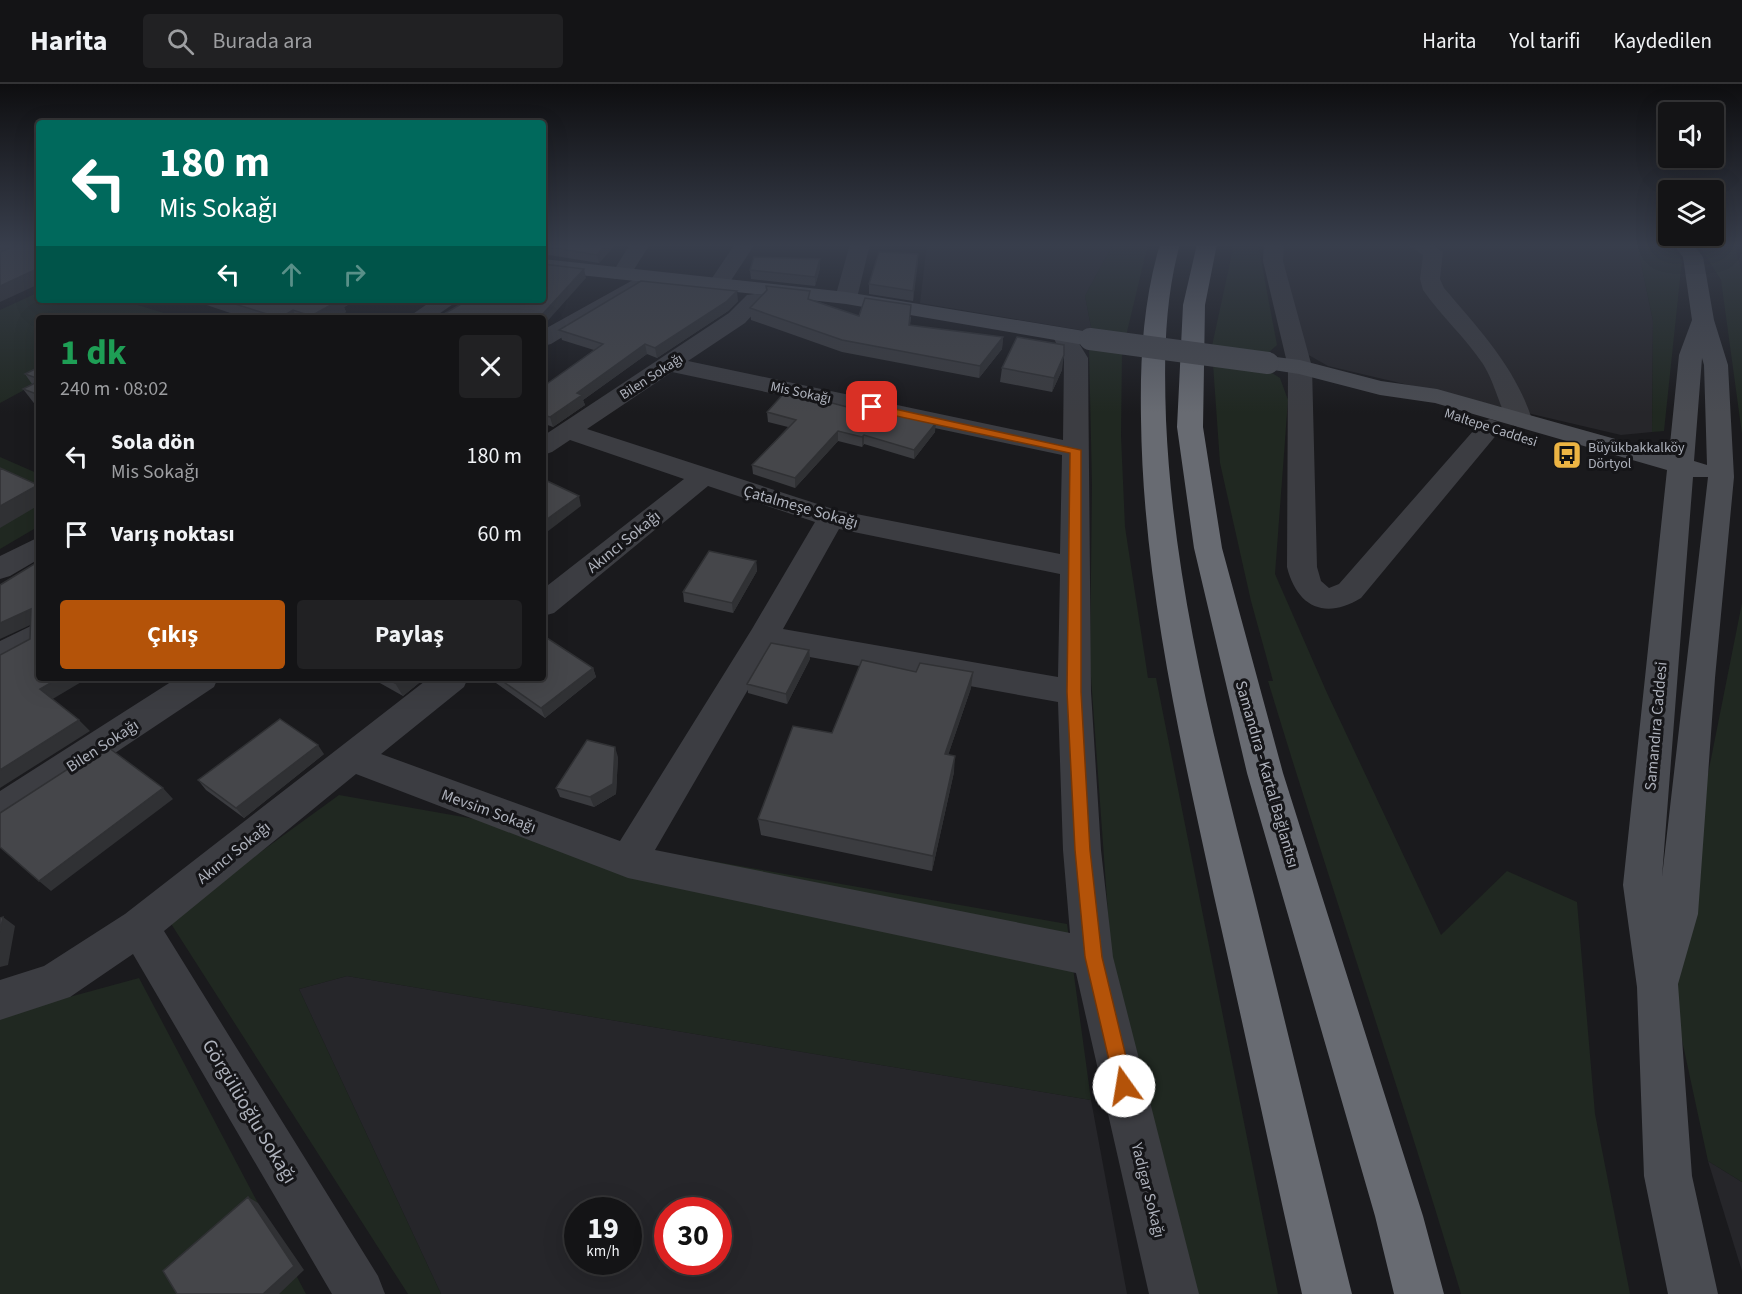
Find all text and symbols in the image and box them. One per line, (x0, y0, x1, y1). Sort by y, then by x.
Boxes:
search box (143, 14, 563, 68)
text: Harita (30, 21, 107, 61)
icon: search (164, 25, 197, 58)
text: Burada ara (212, 25, 313, 57)
text: Harita (1422, 26, 1476, 56)
text: Yol tarifi (1509, 26, 1580, 56)
text: Kaydedilen (1613, 26, 1712, 56)
map controls (1658, 102, 1724, 246)
button: sound (1658, 102, 1724, 168)
text: 180 m (159, 133, 270, 193)
icon: left (60, 144, 138, 222)
button: layers (1658, 180, 1724, 246)
text: Mis Sokağı (159, 189, 278, 228)
icon: left (212, 258, 245, 291)
icon: ahead (275, 258, 308, 291)
icon: right (338, 258, 371, 291)
text: 1 dk (60, 327, 127, 378)
button: close (459, 335, 522, 398)
street label: Bilen Sokağı (616, 349, 687, 405)
text: 240 m · 08:02 (60, 375, 168, 403)
street label: Mis Sokağı (769, 377, 833, 409)
pin (846, 381, 897, 432)
icon: arrive (855, 390, 888, 423)
street label: Maltepe Caddesi (1442, 404, 1540, 452)
text: Sola dön (111, 426, 195, 458)
place label: Büyükbakkalköy Dörtyol (1588, 438, 1685, 474)
bus stop icon: Büyükbakkalköy Dörtyol (1551, 439, 1583, 471)
icon: left (60, 440, 93, 473)
text: 180 m (467, 440, 522, 472)
text: Mis Sokağı (111, 458, 199, 486)
street label: Çatalmeşe Sokağı (741, 480, 861, 534)
street label: Akıncı Sokağı (582, 505, 665, 578)
icon: arrive (60, 518, 93, 551)
text: Varış noktası (111, 518, 235, 550)
text: 60 m (477, 518, 522, 550)
button: Çıkış (60, 600, 285, 669)
button: Paylaş (297, 600, 522, 669)
street label: Samandıra Caddesi (1639, 661, 1673, 792)
street label: Samandıra - Kartal Bağlantısı (1230, 678, 1304, 870)
street label: Bilen Sokağı (62, 714, 143, 777)
street label: Mevsim Sokağı (438, 784, 539, 838)
street label: Akıncı Sokağı (192, 816, 275, 889)
street label: Görgülüoğlu Sokağı (195, 1034, 303, 1189)
position arrow (1092, 1054, 1156, 1118)
street label: Yadigar Sokağı (1125, 1139, 1170, 1240)
speed limit sign: 30 (654, 1197, 732, 1275)
text: 19 (587, 1207, 619, 1250)
text: km/h (586, 1241, 620, 1262)

